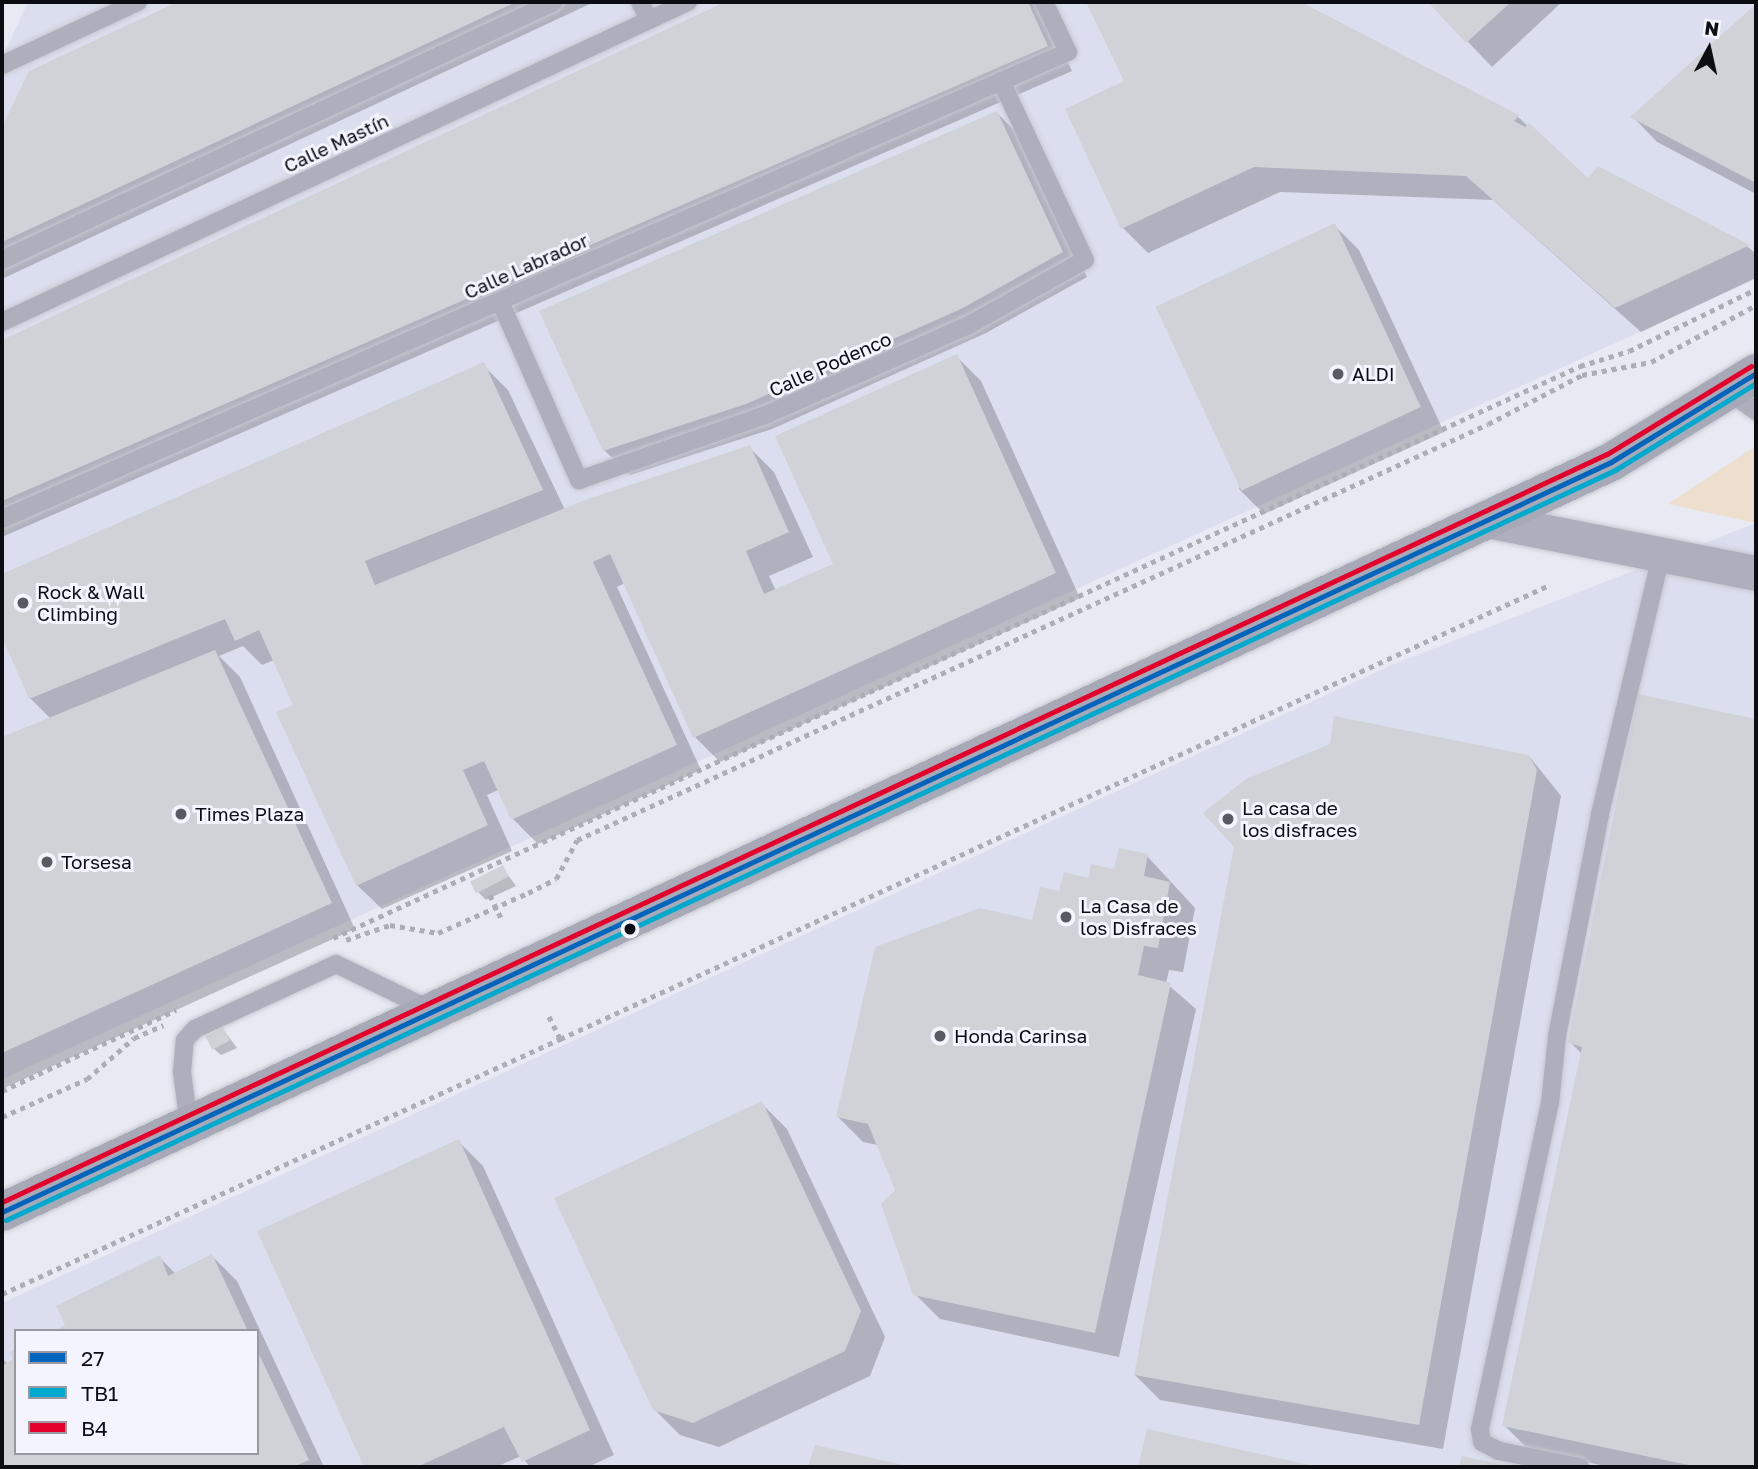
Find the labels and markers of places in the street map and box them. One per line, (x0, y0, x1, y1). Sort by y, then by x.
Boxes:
place label: ALDI (1352, 363, 1395, 385)
marker: ALDI (1330, 366, 1346, 382)
place label: Rock & Wall Climbing (37, 581, 145, 625)
marker: Rock & Wall Climbing (15, 595, 31, 611)
place label: La casa de los disfraces (1242, 797, 1357, 841)
place label: Times Plaza (195, 803, 304, 825)
marker: Times Plaza (173, 806, 189, 822)
marker: La casa de los disfraces (1220, 811, 1236, 827)
place label: Torsesa (61, 851, 132, 873)
marker: Torsesa (39, 854, 55, 870)
place label: La Casa de los Disfraces (1080, 895, 1197, 939)
marker: La Casa de los Disfraces (1058, 909, 1074, 925)
unlabelled marker (623, 922, 637, 936)
place label: Honda Carinsa (954, 1025, 1087, 1047)
marker: Honda Carinsa (932, 1028, 948, 1044)

